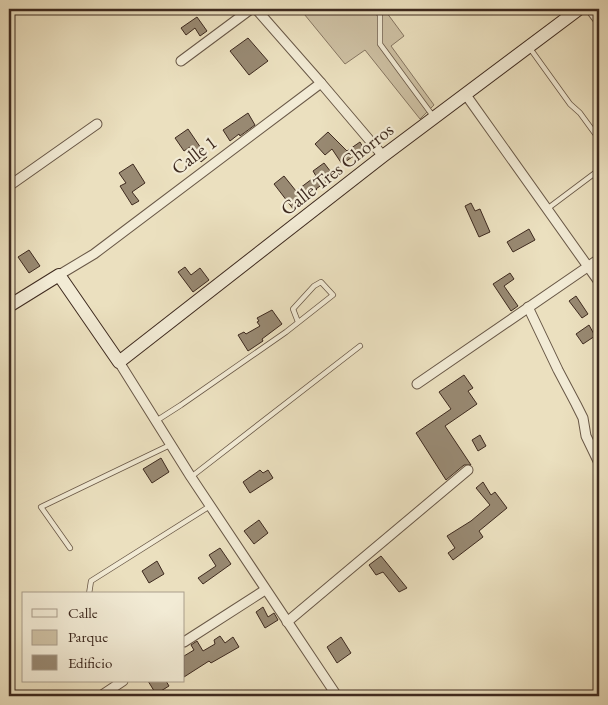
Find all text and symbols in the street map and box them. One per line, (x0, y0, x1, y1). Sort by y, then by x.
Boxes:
street label: Calle Tres Chorros (275, 117, 399, 221)
street label: Calle 1 (166, 130, 222, 180)
legend (22, 592, 185, 682)
text: Calle (68, 603, 98, 622)
text: Parque (68, 627, 108, 646)
text: Edificio (68, 653, 112, 672)

